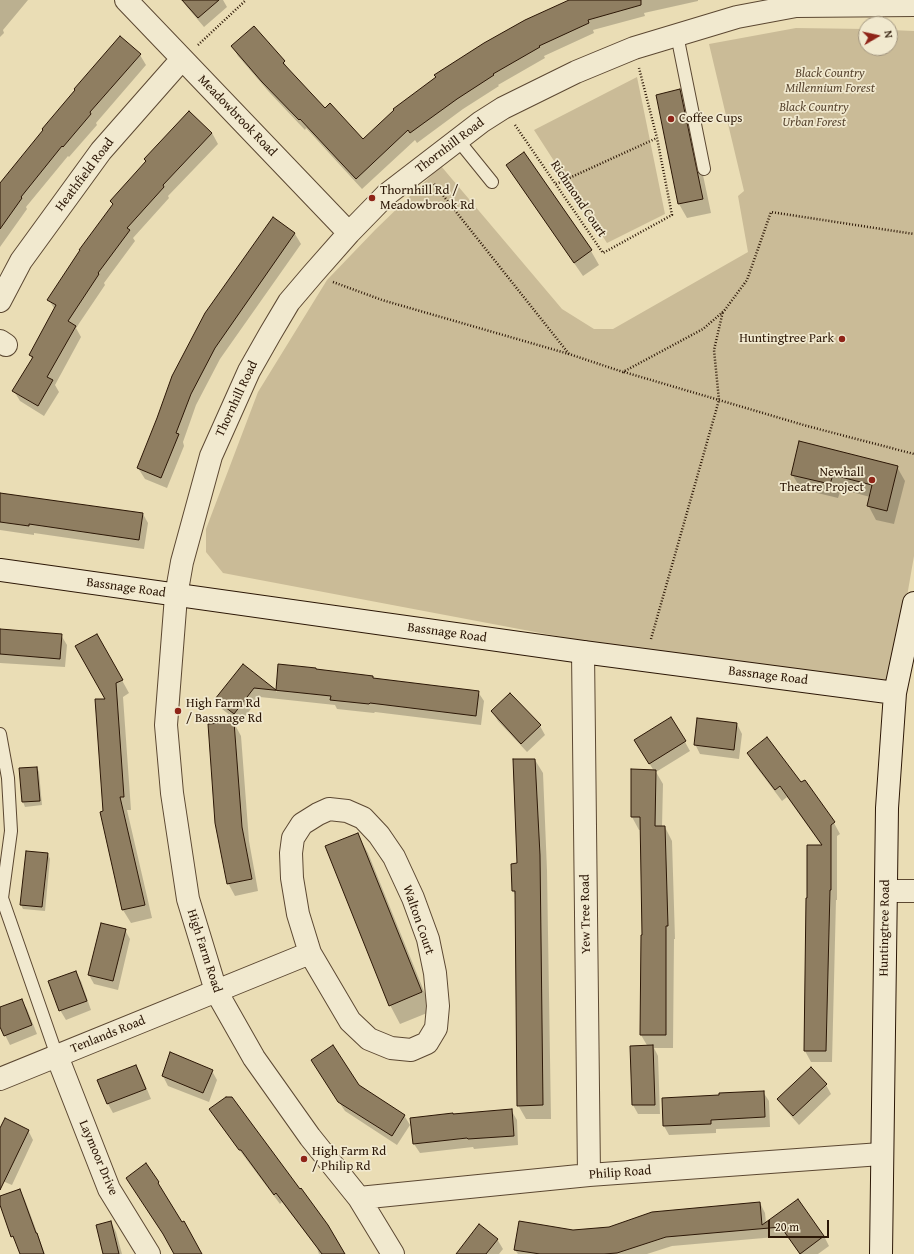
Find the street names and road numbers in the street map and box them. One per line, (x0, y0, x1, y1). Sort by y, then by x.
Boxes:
street label: Meadowbrook Road (194, 72, 280, 160)
street label: Thornhill Road (412, 115, 488, 177)
street label: Heathfield Road (52, 135, 118, 215)
street label: Richmond Court (547, 158, 609, 240)
street label: Thornhill Road (213, 358, 261, 440)
street label: Bassnage Road (85, 575, 167, 601)
street label: Bassnage Road (406, 620, 488, 646)
street label: Bassnage Road (727, 663, 809, 689)
street label: Yew Tree Road (578, 874, 594, 954)
street label: Huntingtree Road (876, 879, 894, 977)
street label: Walton Court (399, 883, 437, 957)
street label: High Farm Road (183, 907, 225, 995)
street label: Tenlands Road (68, 1013, 148, 1057)
street label: Laymoor Drive (75, 1118, 121, 1198)
street label: Philip Road (588, 1163, 652, 1183)

